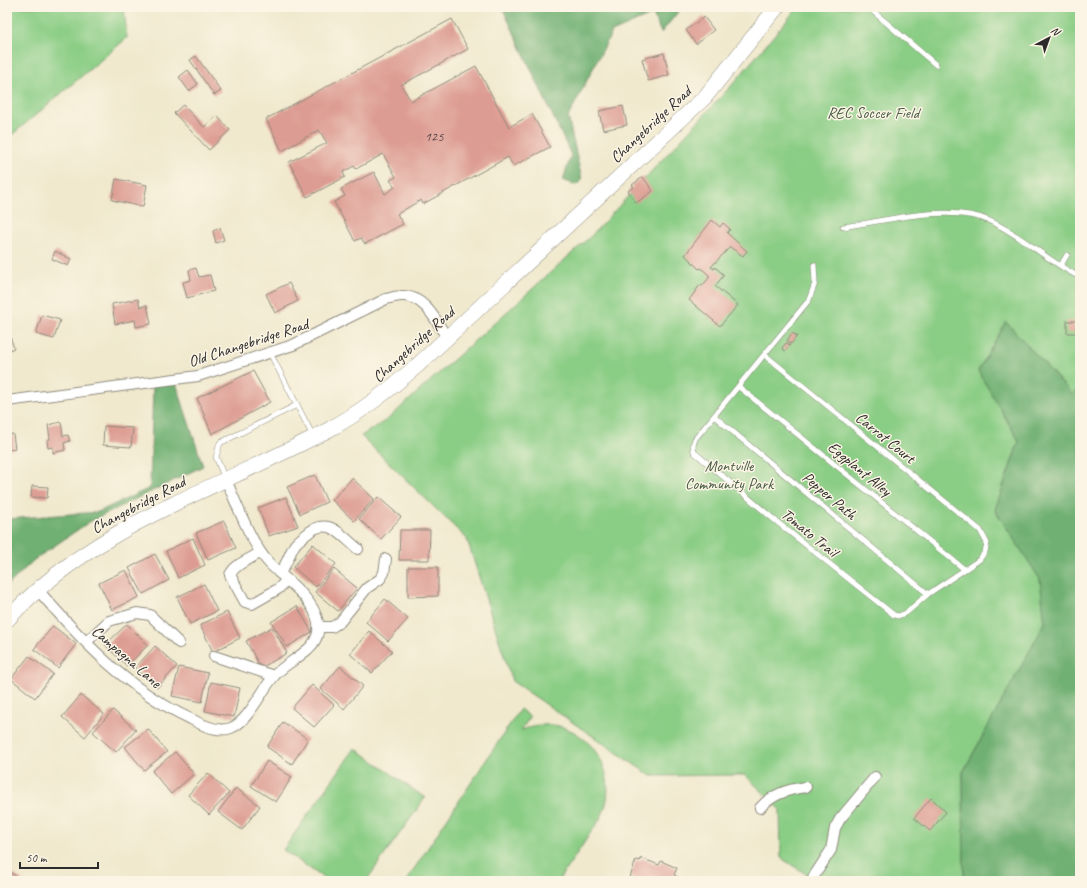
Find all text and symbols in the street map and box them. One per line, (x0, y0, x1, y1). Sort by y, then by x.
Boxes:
north arrow (1029, 18, 1069, 58)
text: N (1048, 23, 1064, 39)
street label: Changebridge Road (606, 80, 697, 167)
park label: REC Soccer Field (827, 103, 922, 123)
house number: 125 (425, 128, 444, 145)
street label: Changebridge Road (368, 301, 461, 387)
street label: Old Changebridge Road (186, 313, 313, 372)
street label: Carrot Court (851, 408, 921, 469)
street label: Eggplant Alley (824, 437, 896, 501)
park label: Montville Community Park (685, 456, 774, 494)
street label: Pepper Path (798, 467, 861, 525)
street label: Changebridge Road (88, 470, 191, 538)
street label: Tomato Trail (777, 504, 844, 564)
street label: Campagna Lane (88, 621, 167, 694)
scale bar (20, 844, 98, 870)
text: 50 m (26, 850, 48, 866)

